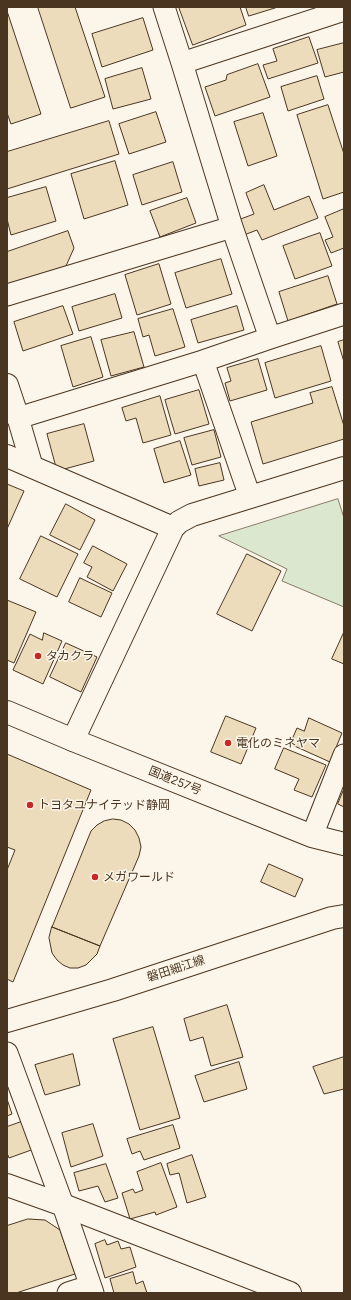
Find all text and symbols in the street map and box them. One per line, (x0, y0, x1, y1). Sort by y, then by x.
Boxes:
place label: タカクラ (46, 649, 94, 663)
marker: タカクラ (33, 651, 43, 661)
place label: 電化のミネヤマ (236, 736, 320, 750)
marker: 電化のミネヤマ (223, 738, 233, 748)
street label: 国道257号 (146, 764, 204, 798)
place label: トヨタユナイテッド静岡 (38, 798, 170, 812)
marker: トヨタユナイテッド静岡 (25, 800, 35, 810)
place label: メガワールド (103, 870, 175, 884)
marker: メガワールド (90, 872, 100, 882)
street label: 磐田細江線 (145, 953, 207, 985)

